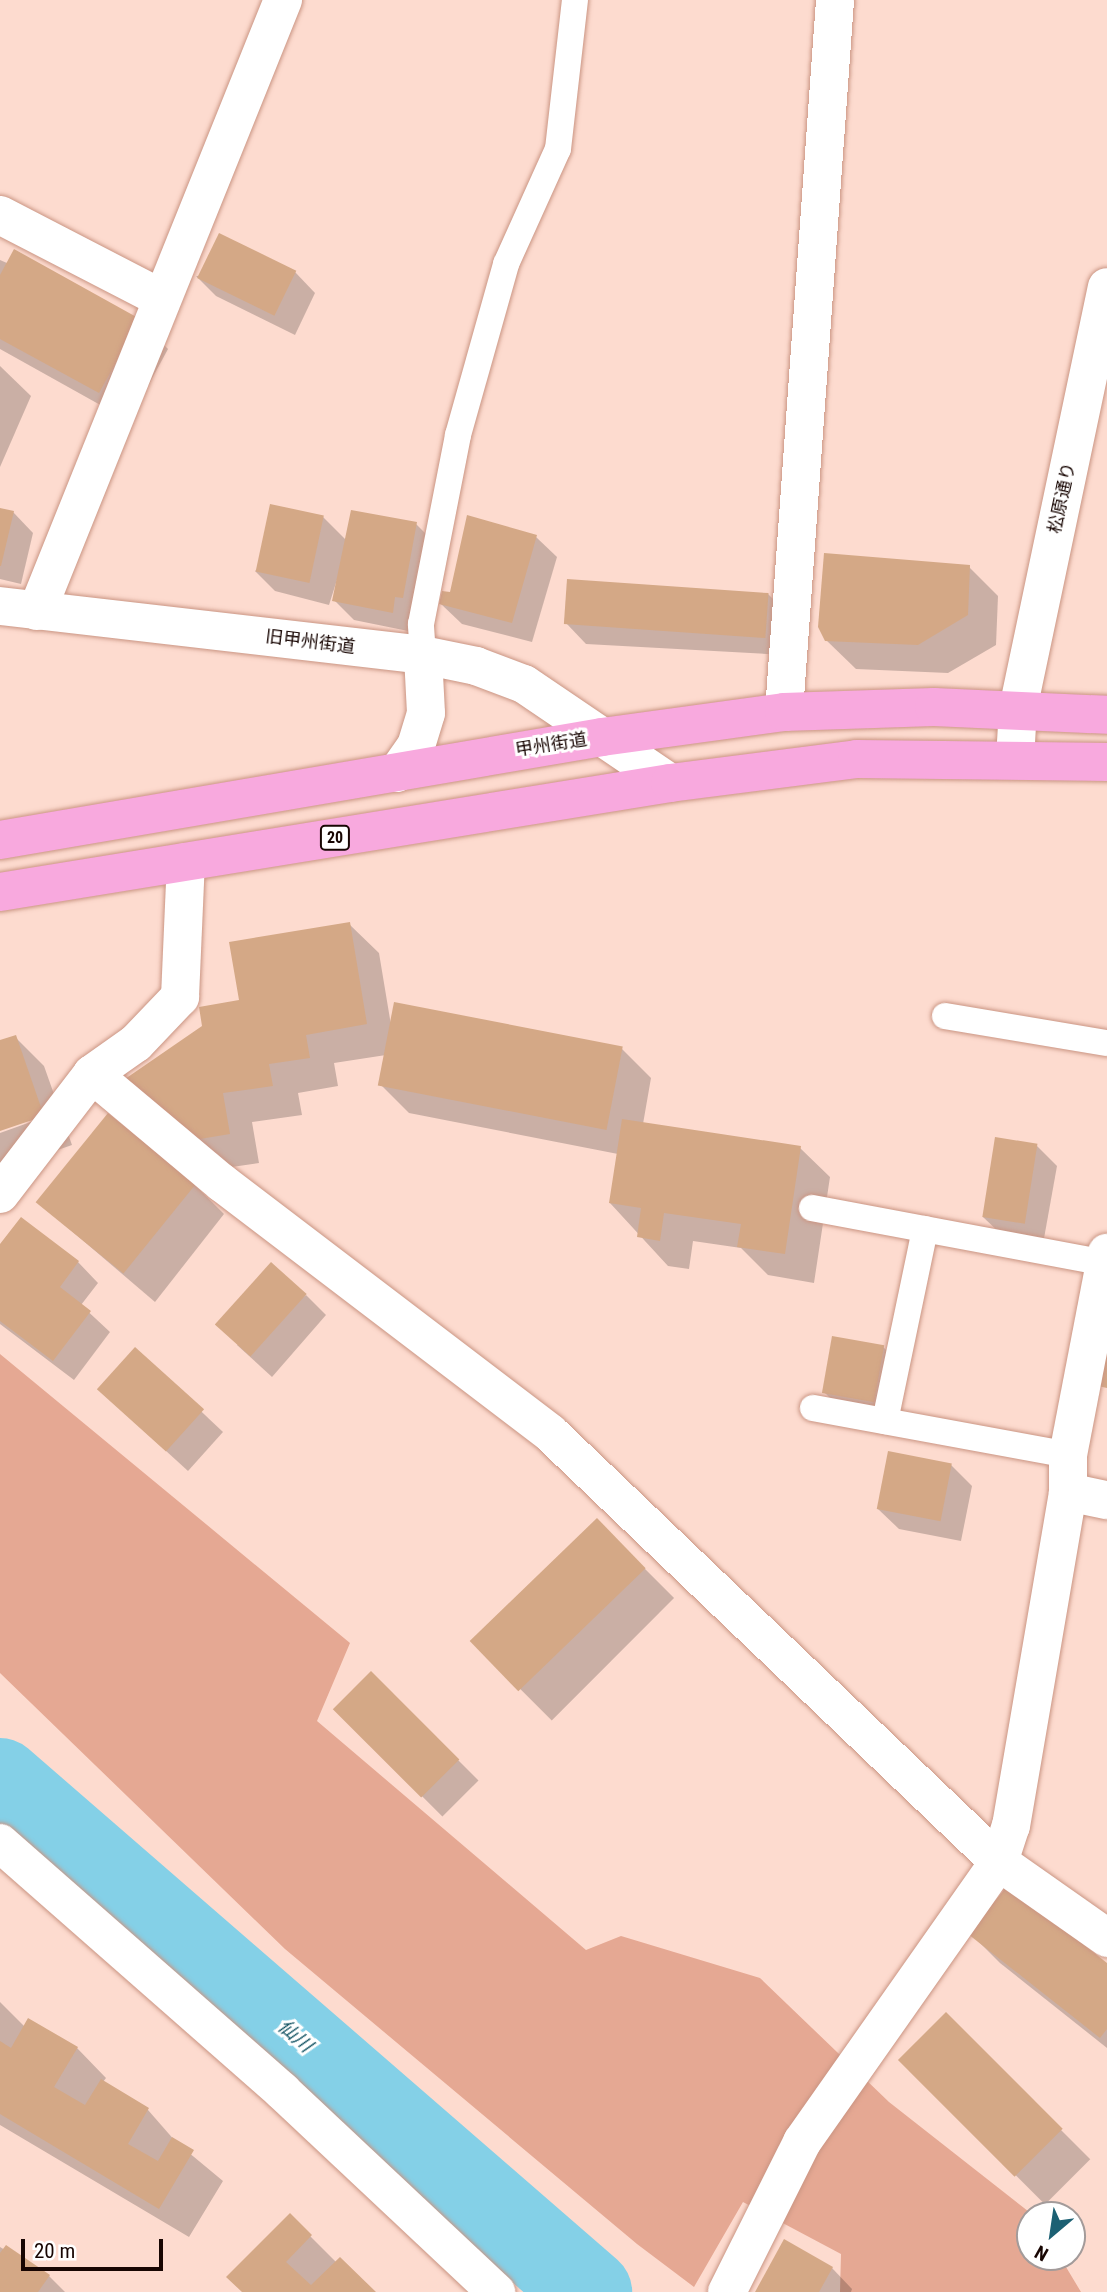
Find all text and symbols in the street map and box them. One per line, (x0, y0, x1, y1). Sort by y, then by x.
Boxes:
street label: 松原通り (1044, 461, 1080, 535)
street label: 旧甲州街道 (264, 626, 356, 658)
street label: 甲州街道 (514, 729, 588, 761)
road number: 20 (319, 825, 351, 850)
water label: 仙川 (273, 2015, 317, 2057)
north arrow (1016, 2201, 1086, 2271)
scale bar (24, 2226, 166, 2270)
text: 20 m (34, 2239, 75, 2263)
text: N (1031, 2240, 1052, 2266)

